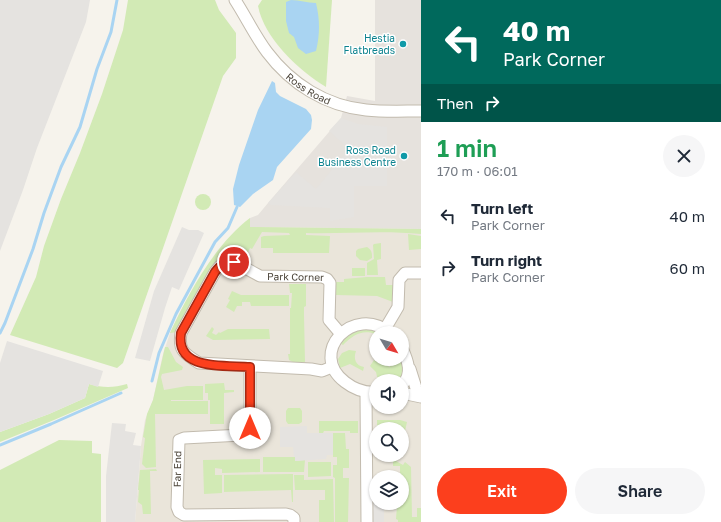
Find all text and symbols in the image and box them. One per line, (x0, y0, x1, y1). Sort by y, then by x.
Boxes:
text: 40 m (503, 14, 570, 47)
icon: left (437, 16, 489, 68)
place label: Hestia Flatbreads (343, 32, 395, 56)
marker: Hestia Flatbreads (398, 39, 408, 49)
text: Park Corner (503, 48, 605, 70)
street label: Ross Road (284, 70, 333, 107)
icon: right (481, 92, 503, 114)
text: Then (437, 94, 473, 112)
text: 1 min (437, 133, 497, 162)
button: close (663, 135, 705, 177)
place label: Ross Road Business Centre (318, 144, 396, 168)
marker: Ross Road Business Centre (399, 151, 409, 161)
text: 170 m · 06:01 (437, 163, 518, 179)
text: Turn left (471, 199, 533, 217)
icon: left (437, 205, 459, 227)
text: 40 m (670, 207, 705, 225)
text: Park Corner (471, 217, 545, 233)
pin (217, 245, 251, 279)
icon: arrive (223, 251, 245, 273)
text: Turn right (471, 251, 542, 269)
icon: right (437, 257, 459, 279)
text: 60 m (670, 259, 705, 277)
text: Park Corner (471, 269, 545, 285)
street label: Park Corner (267, 270, 324, 283)
north arrow (369, 326, 409, 366)
map controls (369, 326, 409, 510)
button: sound (369, 374, 409, 414)
position arrow (229, 407, 271, 449)
button: search (369, 422, 409, 462)
street label: Far End (171, 451, 183, 487)
button: Exit (437, 468, 567, 514)
button: Share (575, 468, 705, 514)
button: layers (369, 470, 409, 510)

